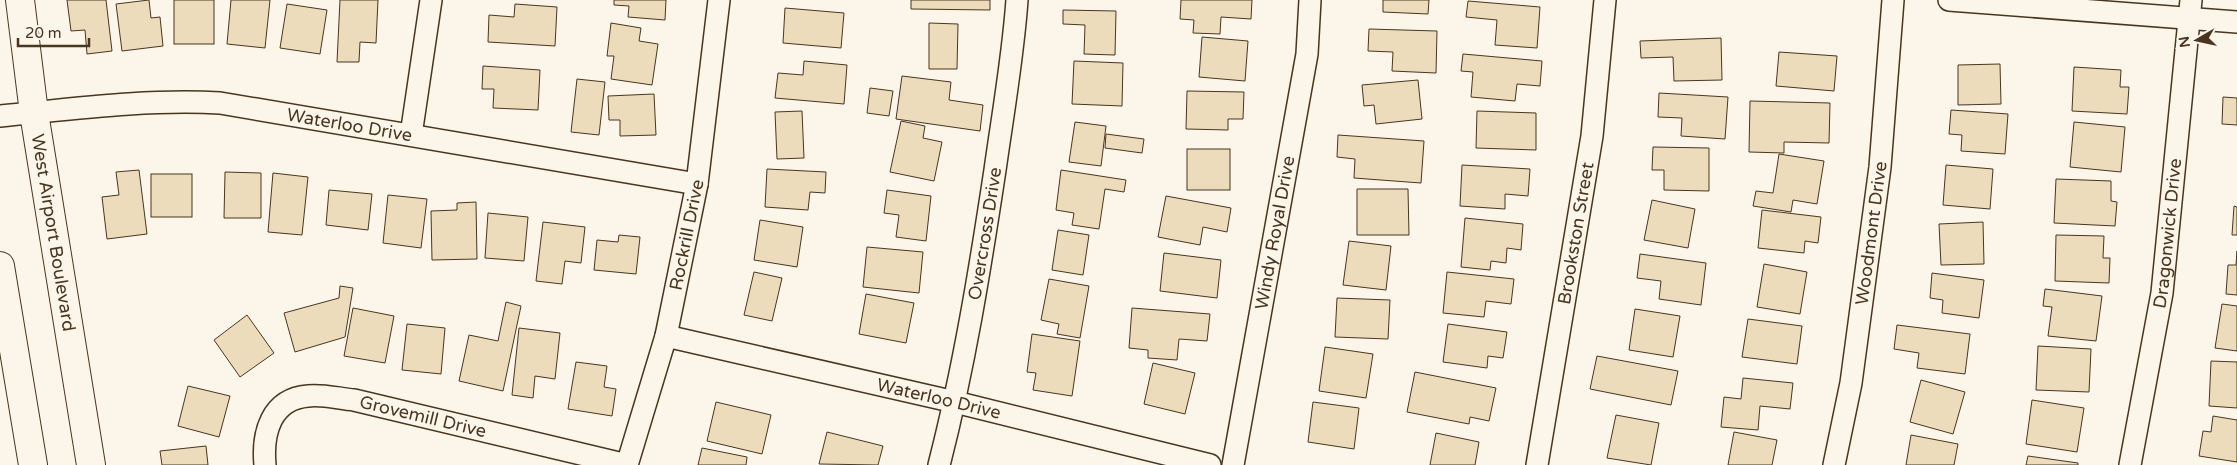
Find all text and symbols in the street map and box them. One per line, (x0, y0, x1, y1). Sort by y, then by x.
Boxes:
scale bar (18, 15, 89, 47)
north arrow (2172, 15, 2222, 65)
text: 20 m (25, 24, 62, 42)
text: N (2175, 35, 2194, 49)
street label: Waterloo Drive (285, 104, 414, 146)
street label: West Airport Boulevard (27, 132, 80, 333)
street label: Windy Royal Drive (1250, 154, 1299, 311)
street label: Dragonwick Drive (2148, 157, 2186, 310)
street label: Brookston Street (1553, 160, 1598, 306)
street label: Woodmont Drive (1851, 160, 1891, 306)
street label: Overcross Drive (963, 166, 1006, 302)
street label: Rockrill Drive (665, 177, 709, 292)
street label: Waterloo Drive (875, 374, 1003, 424)
street label: Grovemill Drive (357, 391, 489, 442)

